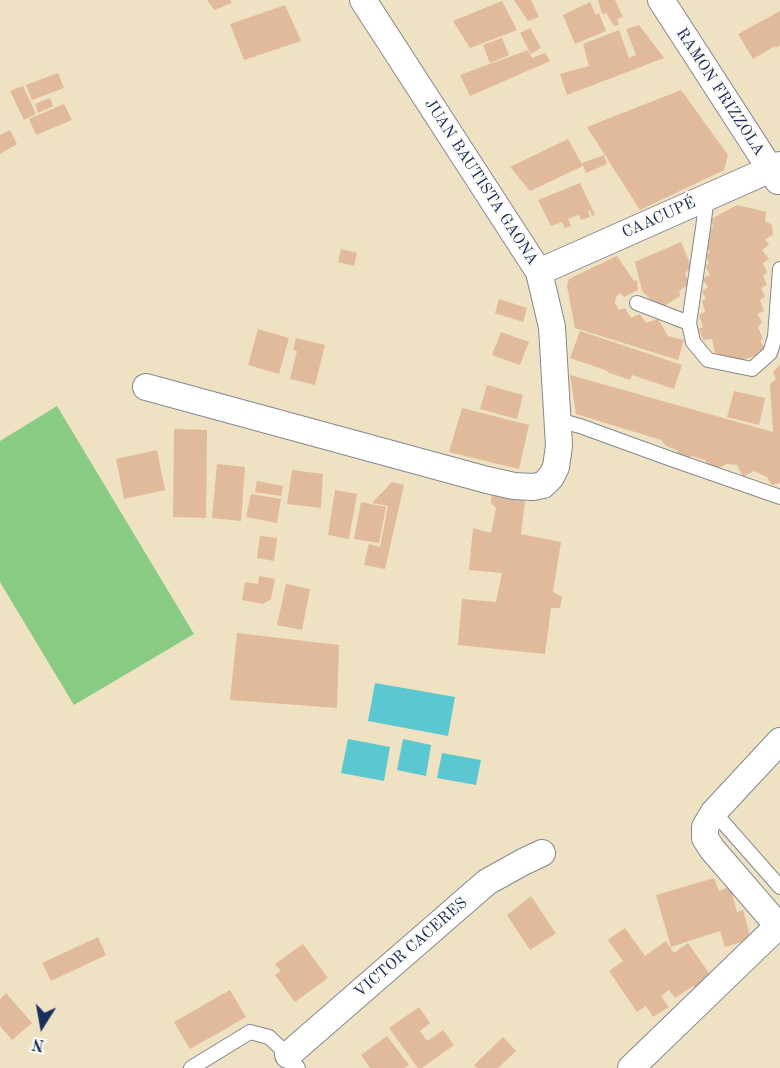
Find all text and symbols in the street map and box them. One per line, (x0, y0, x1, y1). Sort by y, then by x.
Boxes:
street label: RAMON FRIZZOLA (671, 24, 769, 160)
street label: JUAN BAUTISTA GAONA (420, 95, 542, 269)
street label: CAACUPÉ (619, 193, 699, 243)
street label: VICTOR CACERES (351, 894, 471, 1002)
north arrow (12, 996, 72, 1056)
text: N (31, 1035, 46, 1053)

